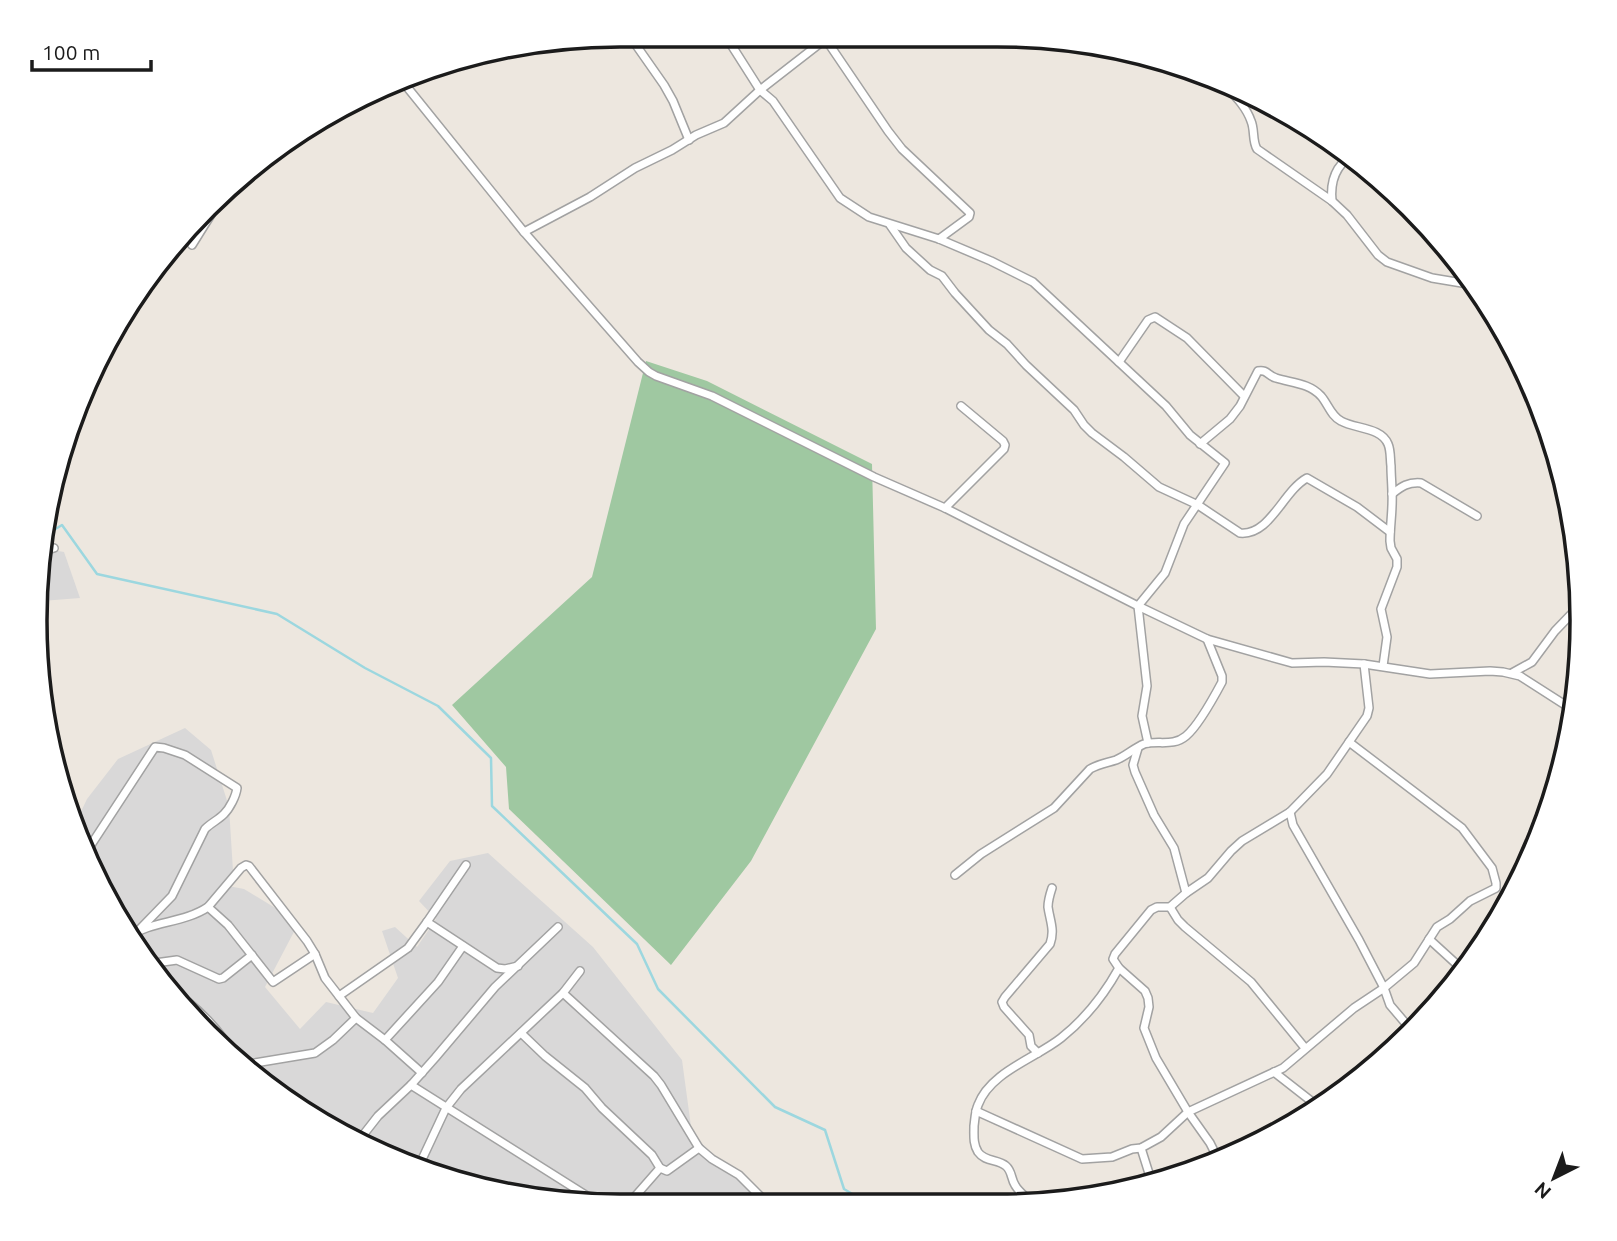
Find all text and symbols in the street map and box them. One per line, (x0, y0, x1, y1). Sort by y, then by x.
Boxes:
scale bar (32, 28, 150, 72)
text: 100 m (42, 40, 100, 64)
north arrow (1519, 1143, 1589, 1213)
text: N (1530, 1178, 1555, 1204)

